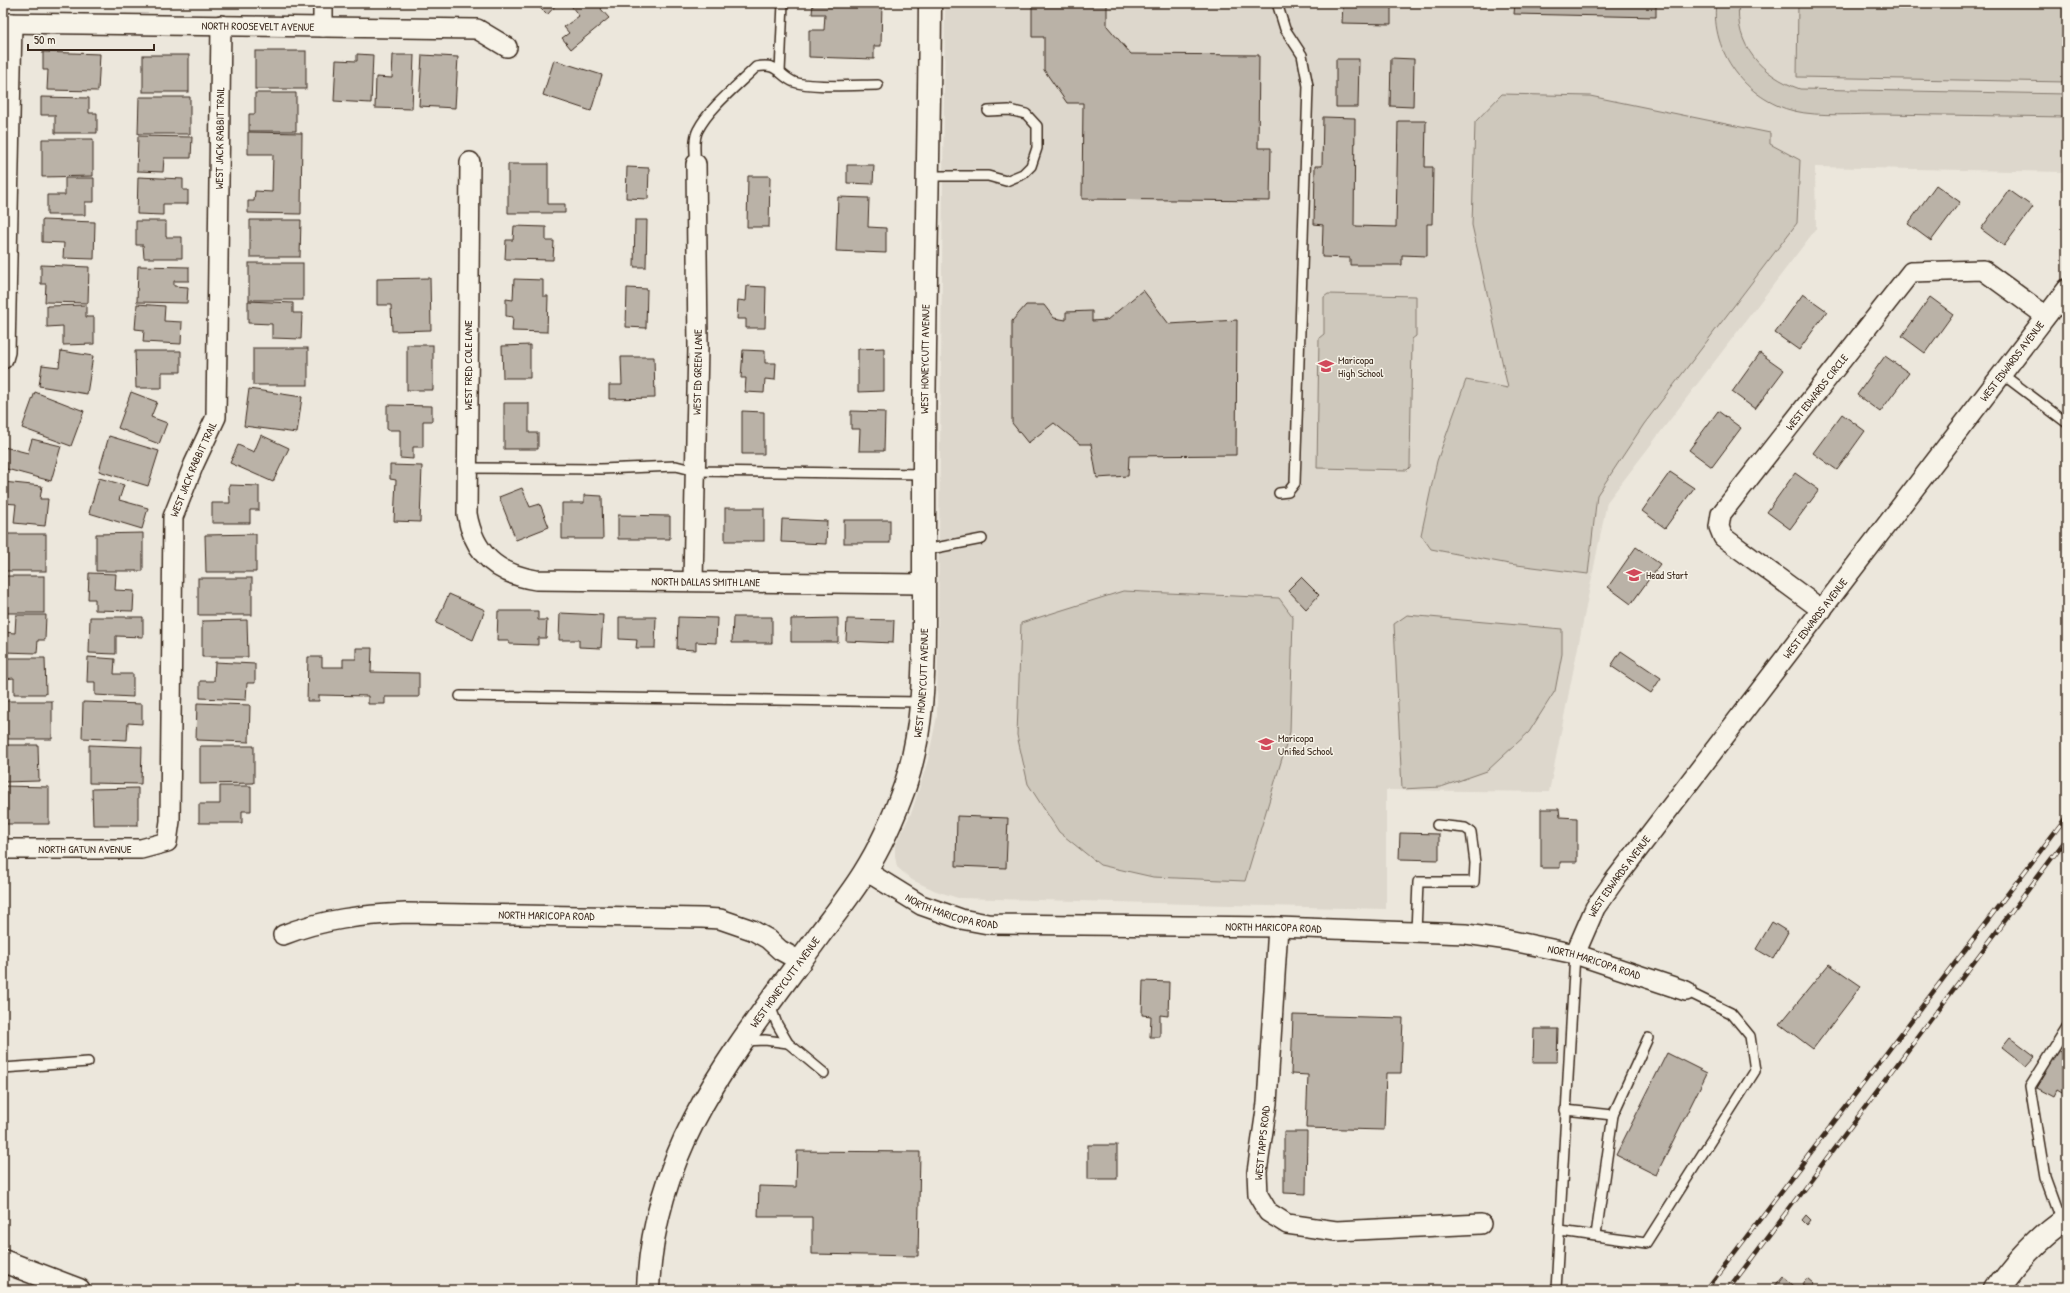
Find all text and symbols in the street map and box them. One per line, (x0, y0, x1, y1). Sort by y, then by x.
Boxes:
street label: NORTH ROOSEVELT AVENUE (201, 19, 315, 34)
scale bar (28, 26, 154, 52)
text: 50 m (34, 31, 55, 48)
street label: WEST JACK RABBIT TRAIL (212, 87, 227, 189)
street label: WEST HONEYCUTT AVENUE (917, 304, 933, 414)
street label: WEST EDWARDS AVENUE (1977, 318, 2047, 404)
street label: WEST FRED COLE LANE (461, 320, 475, 410)
street label: WEST ED GREEN LANE (690, 329, 705, 415)
street label: WEST EDWARDS CIRCLE (1783, 351, 1851, 433)
place label: Maricopa High School (1338, 353, 1383, 380)
school or university icon: Maricopa High School (1317, 357, 1335, 375)
street label: WEST JACK RABBIT TRAIL (167, 419, 220, 519)
school or university icon: Head Start (1625, 566, 1643, 584)
place label: Head Start (1646, 568, 1688, 582)
street label: NORTH DALLAS SMITH LANE (651, 574, 760, 589)
street label: WEST EDWARDS AVENUE (1780, 575, 1850, 661)
street label: WEST HONEYCUTT AVENUE (910, 628, 931, 738)
place label: Maricopa Unified School (1278, 731, 1333, 758)
school or university icon: Maricopa Unified School (1257, 735, 1275, 753)
street label: WEST EDWARDS AVENUE (1585, 832, 1653, 919)
street label: NORTH GATUN AVENUE (38, 842, 132, 856)
street label: NORTH MARICOPA ROAD (903, 890, 999, 931)
street label: NORTH MARICOPA ROAD (498, 908, 596, 923)
street label: NORTH MARICOPA ROAD (1225, 919, 1323, 936)
street label: WEST HONEYCUTT AVENUE (747, 934, 823, 1030)
street label: NORTH MARICOPA ROAD (1546, 941, 1643, 983)
street label: WEST TAPPS ROAD (1251, 1104, 1273, 1181)

